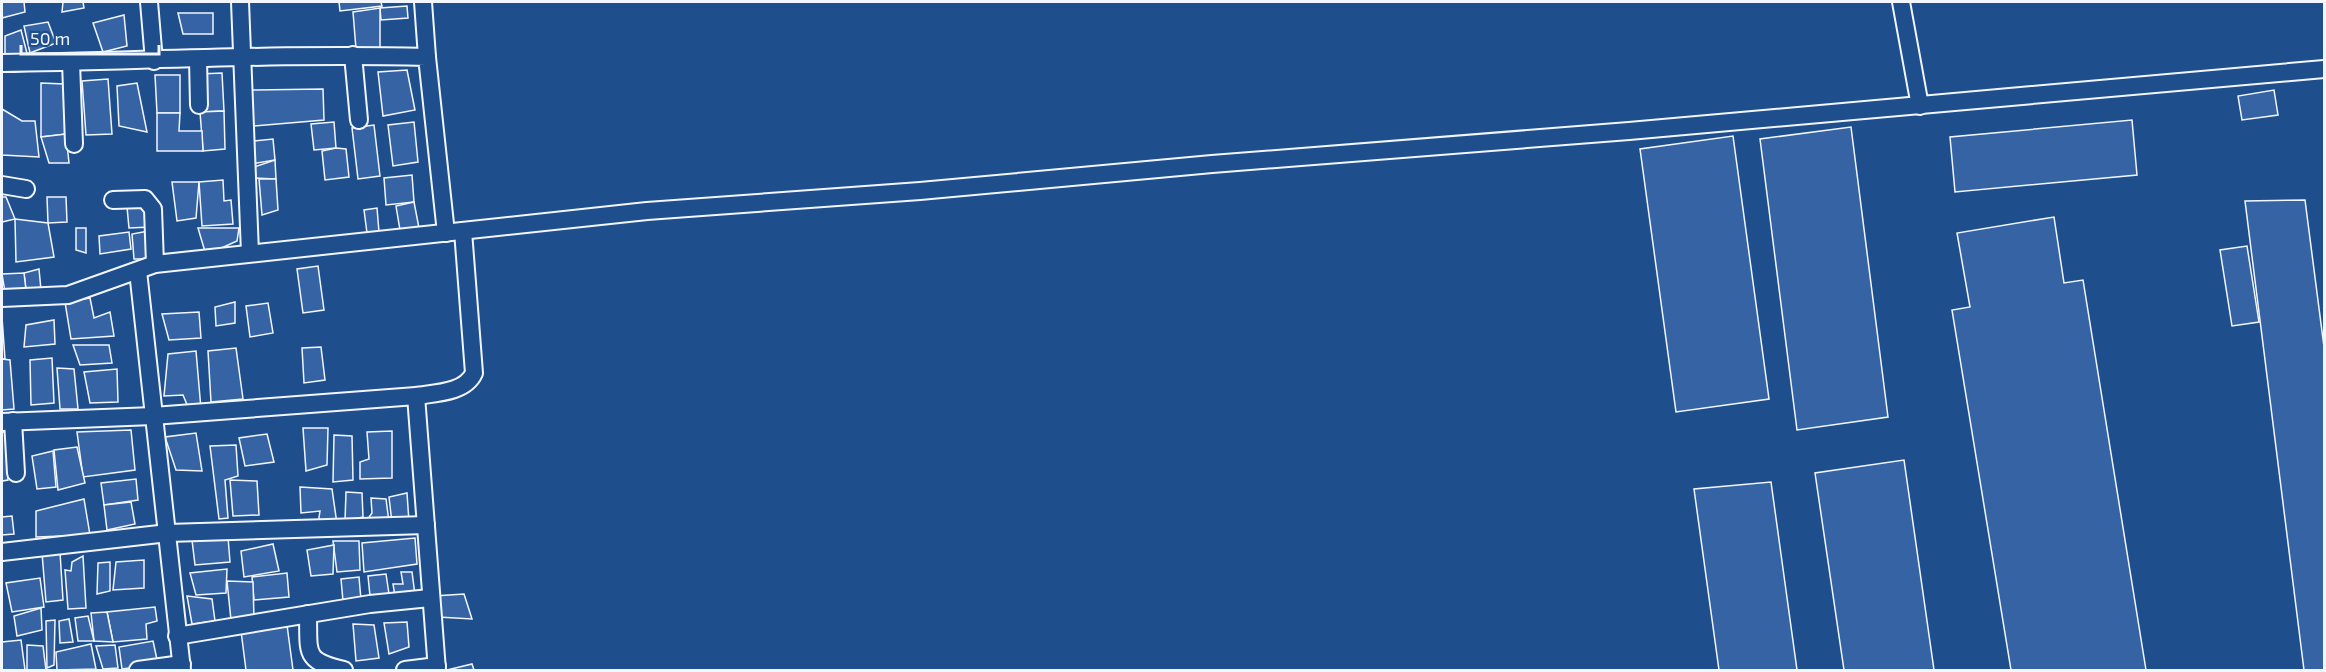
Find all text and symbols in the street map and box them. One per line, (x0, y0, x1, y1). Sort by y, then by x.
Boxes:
scale bar (21, 18, 159, 56)
text: 50 m (30, 27, 70, 49)

